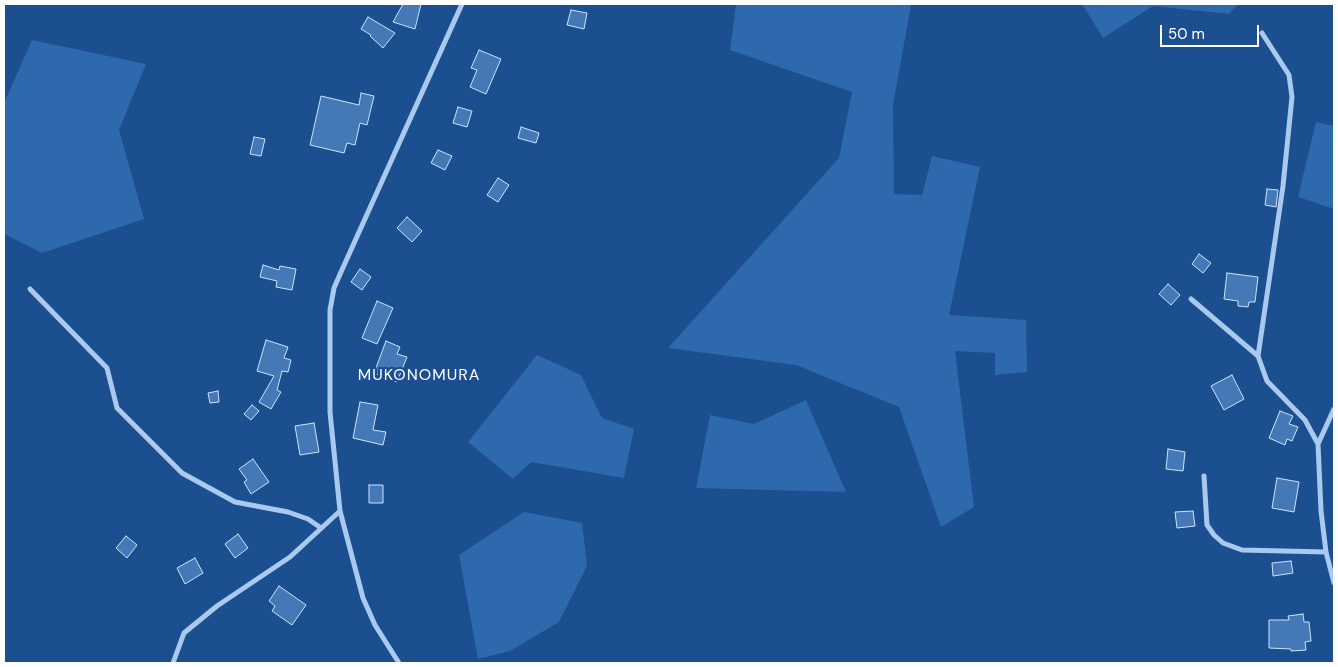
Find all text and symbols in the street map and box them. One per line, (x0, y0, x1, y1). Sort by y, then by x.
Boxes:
scale bar (1163, 15, 1262, 47)
text: 50 m (1168, 24, 1205, 44)
district label: MUKONOMURA (356, 366, 482, 386)

